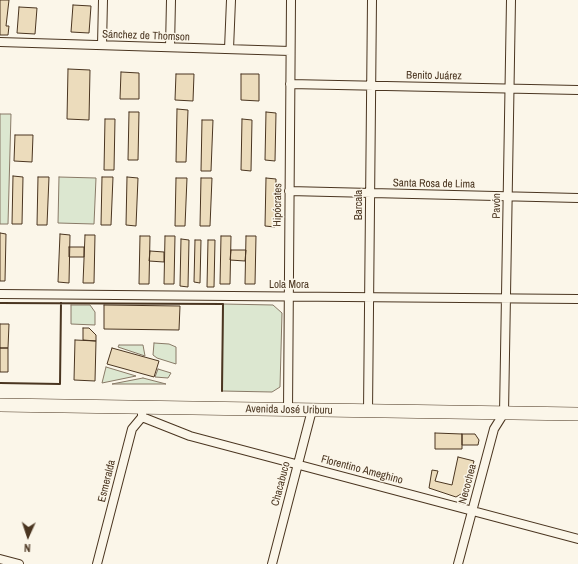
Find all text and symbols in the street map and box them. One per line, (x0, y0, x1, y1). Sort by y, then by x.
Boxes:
street label: Sánchez de Thomson (102, 28, 190, 44)
street label: Benito Juárez (406, 69, 462, 83)
street label: Santa Rosa de Lima (393, 177, 475, 191)
street label: Hipócrates (271, 183, 285, 227)
street label: Barcala (352, 190, 366, 220)
street label: Pavón (490, 193, 504, 219)
street label: Lola Mora (269, 278, 309, 292)
street label: Avenida José Uriburu (245, 403, 333, 417)
street label: Florentino Ameghino (320, 453, 404, 487)
street label: Esmeralda (95, 458, 119, 504)
street label: Chacabuco (269, 460, 293, 508)
street label: Necochea (456, 463, 480, 505)
north arrow (8, 516, 48, 556)
text: N (24, 541, 31, 555)

